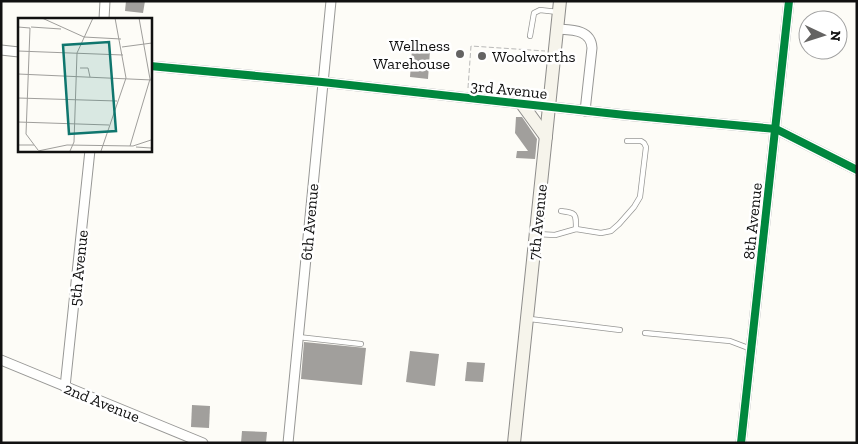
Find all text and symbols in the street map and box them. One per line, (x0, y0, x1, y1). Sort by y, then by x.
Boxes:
north arrow (798, 10, 848, 60)
inset map (18, 18, 151, 151)
text: N (827, 30, 844, 42)
place label: Wellness Warehouse (373, 36, 450, 73)
place label: Woolworths (492, 47, 576, 66)
marker: Wellness Warehouse (454, 48, 466, 60)
marker: Woolworths (476, 50, 488, 62)
street label: 3rd Avenue (470, 76, 548, 103)
street label: 8th Avenue (739, 182, 766, 260)
street label: 6th Avenue (297, 183, 322, 261)
street label: 7th Avenue (524, 183, 551, 261)
street label: 5th Avenue (65, 229, 92, 307)
street label: 2nd Avenue (61, 379, 142, 426)

